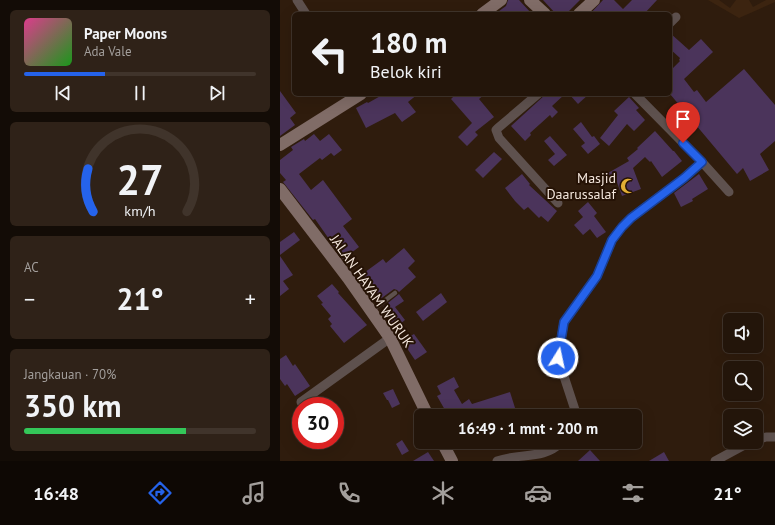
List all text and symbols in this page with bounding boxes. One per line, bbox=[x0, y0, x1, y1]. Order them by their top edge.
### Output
text: Paper Moons bbox=[84, 24, 167, 43]
text: 180 m bbox=[370, 24, 447, 61]
icon: left bbox=[304, 28, 356, 80]
text: Ada Vale bbox=[84, 43, 132, 60]
text: Belok kiri bbox=[370, 60, 442, 83]
icon: previous bbox=[52, 82, 74, 104]
icon: pause bbox=[129, 82, 151, 104]
icon: next bbox=[206, 82, 228, 104]
pin bbox=[666, 102, 700, 143]
icon: arrive bbox=[672, 108, 694, 130]
text: 27 bbox=[116, 153, 164, 206]
place label: Masjid Daarussalaf bbox=[546, 169, 617, 203]
mosque icon: Masjid Daarussalaf bbox=[619, 177, 637, 195]
text: km/h bbox=[124, 201, 156, 220]
street label: JALAN HAYAM WURUK bbox=[326, 230, 418, 351]
text: AC bbox=[24, 259, 39, 276]
text: 21° bbox=[116, 279, 164, 318]
text: − bbox=[24, 285, 35, 313]
text: + bbox=[245, 285, 256, 313]
map controls bbox=[723, 313, 763, 449]
button: sound bbox=[723, 313, 763, 353]
position arrow bbox=[537, 337, 579, 379]
button: search bbox=[723, 361, 763, 401]
text: Jangkauan · 70% bbox=[24, 366, 116, 383]
text: 350 km bbox=[24, 386, 122, 425]
speed limit sign: 30 bbox=[292, 397, 344, 449]
button: layers bbox=[723, 409, 763, 449]
text: 16:49 · 1 mnt · 200 m bbox=[458, 419, 598, 438]
icon: directions bbox=[146, 479, 174, 507]
icon: music bbox=[240, 479, 268, 507]
icon: phone bbox=[335, 479, 363, 507]
icon: climate bbox=[429, 479, 457, 507]
icon: car bbox=[524, 479, 552, 507]
icon: filters bbox=[619, 479, 647, 507]
text: 16:48 bbox=[33, 482, 79, 505]
text: 21° bbox=[713, 482, 742, 505]

